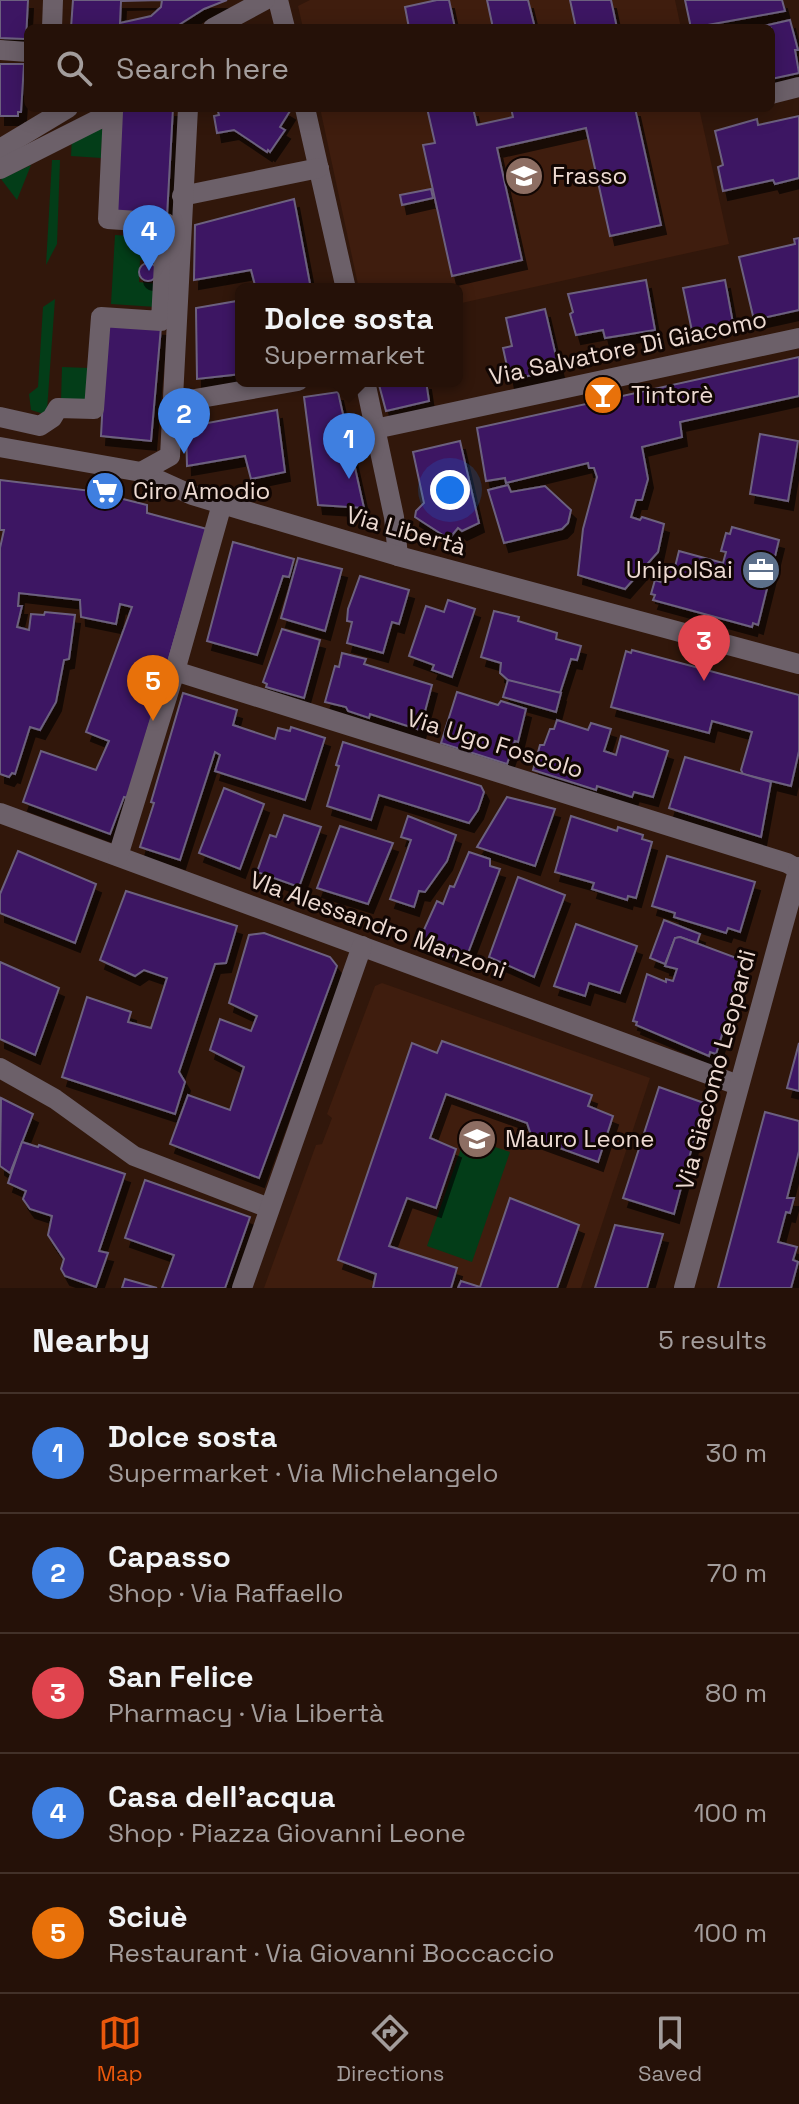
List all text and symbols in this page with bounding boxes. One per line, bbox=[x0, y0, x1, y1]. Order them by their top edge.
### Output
search box bbox=[24, 24, 775, 112]
icon: search bbox=[52, 46, 96, 90]
text: Search here bbox=[116, 49, 289, 88]
school or university icon: Frasso bbox=[503, 155, 545, 197]
place label: Frasso bbox=[552, 160, 627, 191]
pin: 4 bbox=[123, 205, 175, 271]
popup bbox=[235, 283, 463, 387]
text: Dolce sosta bbox=[264, 299, 434, 338]
street label: Via Salvatore Di Giacomo bbox=[486, 303, 769, 392]
text: Supermarket bbox=[264, 338, 425, 372]
bar icon: Tintorè bbox=[582, 374, 624, 416]
place label: Tintorè bbox=[631, 379, 713, 410]
pin: 2 bbox=[158, 388, 210, 454]
pin: 1 bbox=[323, 413, 375, 479]
supermarket icon: Ciro Amodio bbox=[84, 470, 126, 512]
your location bbox=[430, 470, 470, 510]
place label: Ciro Amodio bbox=[133, 475, 270, 506]
street label: Via Libertà bbox=[343, 499, 470, 562]
office icon: UnipolSai bbox=[740, 549, 782, 591]
place label: UnipolSai bbox=[626, 554, 733, 585]
pin: 3 bbox=[678, 615, 730, 681]
pin: 5 bbox=[127, 655, 179, 721]
street label: Via Ugo Foscolo bbox=[403, 702, 587, 785]
street label: VIa Alessandro Manzoni bbox=[245, 864, 511, 985]
street label: Via Giacomo Leopardi bbox=[668, 946, 763, 1194]
school or university icon: Mauro Leone bbox=[456, 1118, 498, 1160]
place label: Mauro Leone bbox=[505, 1123, 655, 1154]
text: Nearby bbox=[32, 1319, 150, 1362]
text: 5 results bbox=[658, 1323, 767, 1357]
text: Dolce sosta bbox=[108, 1417, 277, 1456]
text: 1 bbox=[52, 1436, 64, 1470]
text: 30 m bbox=[706, 1436, 767, 1470]
text: Supermarket · Via Michelangelo bbox=[108, 1456, 499, 1490]
text: Capasso bbox=[108, 1537, 231, 1576]
text: 2 bbox=[50, 1556, 66, 1590]
text: 70 m bbox=[707, 1556, 767, 1590]
text: Shop · Via Raffaello bbox=[108, 1576, 344, 1610]
text: San Felice bbox=[108, 1657, 254, 1696]
text: 3 bbox=[50, 1676, 66, 1710]
text: 80 m bbox=[705, 1676, 767, 1710]
text: Pharmacy · Via Libertà bbox=[108, 1696, 384, 1730]
text: Casa dell'acqua bbox=[108, 1777, 335, 1816]
text: 4 bbox=[50, 1796, 66, 1830]
text: 100 m bbox=[694, 1796, 767, 1830]
text: Shop · Piazza Giovanni Leone bbox=[108, 1816, 466, 1850]
text: Sciuè bbox=[108, 1897, 188, 1936]
text: 5 bbox=[50, 1916, 66, 1950]
text: 100 m bbox=[694, 1916, 767, 1950]
text: Restaurant · Via Giovanni Boccaccio bbox=[108, 1936, 554, 1970]
tab: Map bbox=[97, 2011, 143, 2087]
tab: Directions bbox=[336, 2011, 444, 2087]
tab: Saved bbox=[638, 2011, 702, 2087]

